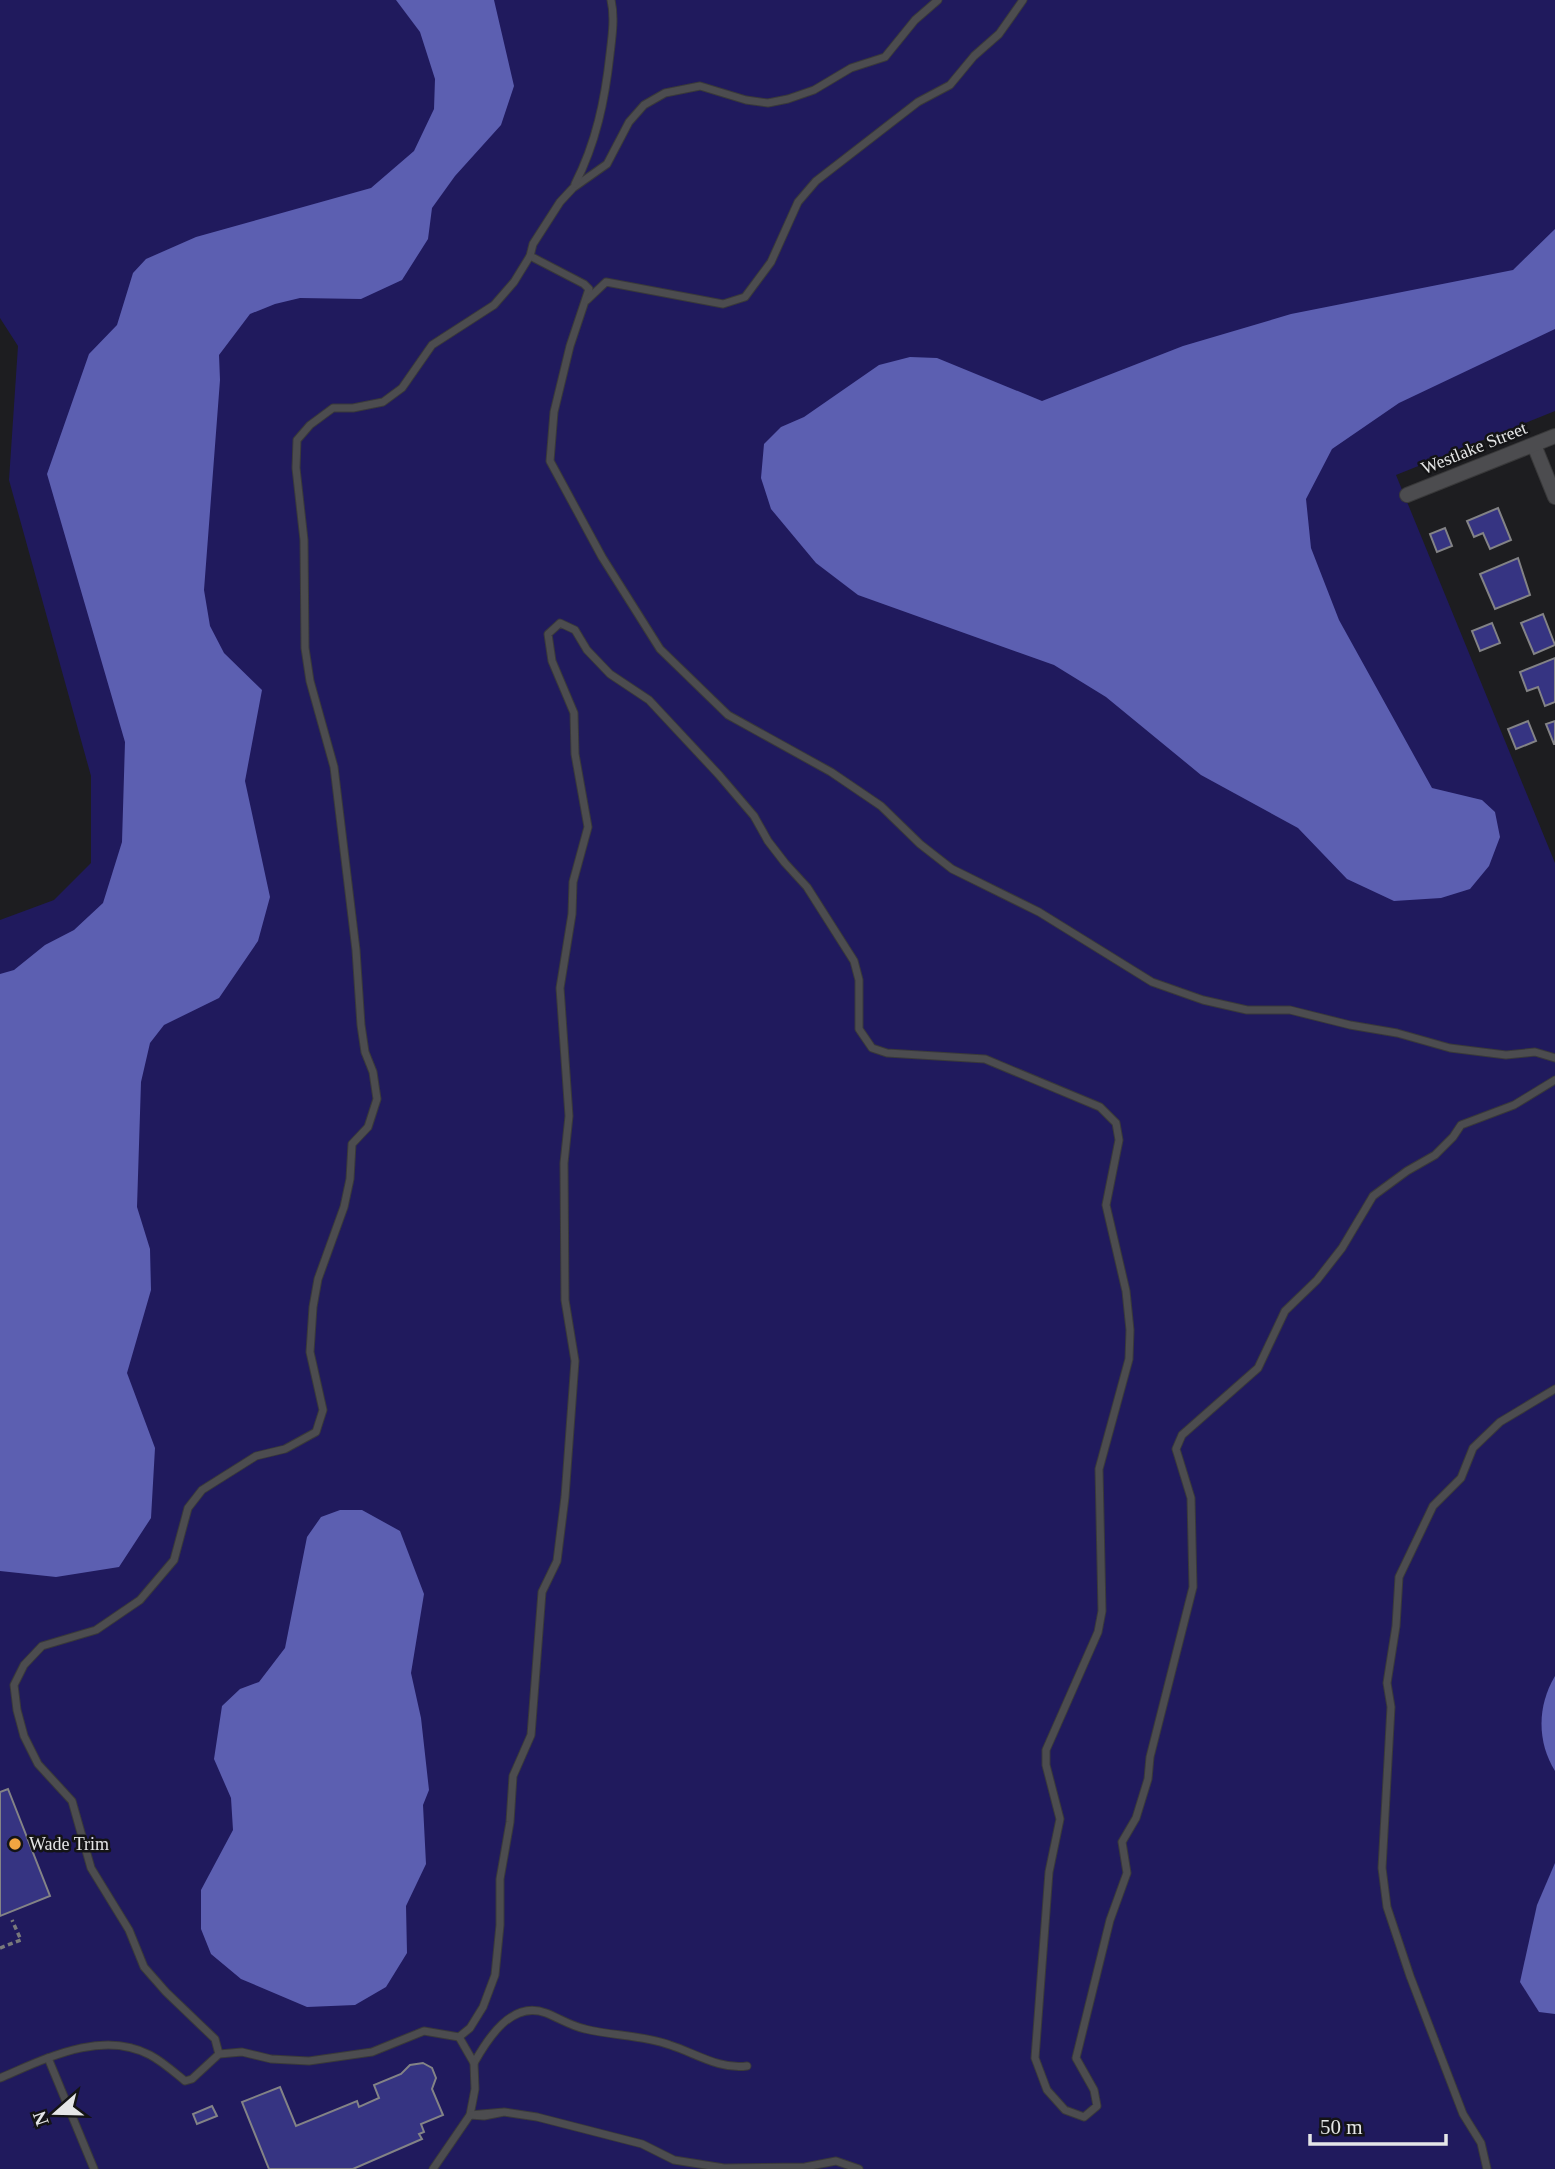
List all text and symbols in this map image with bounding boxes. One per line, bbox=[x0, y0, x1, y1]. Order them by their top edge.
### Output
street label: Westlake Street bbox=[1418, 418, 1530, 478]
place label: Wade Trim bbox=[29, 1834, 109, 1854]
marker: Wade Trim bbox=[7, 1836, 23, 1852]
north arrow bbox=[21, 2078, 91, 2148]
scale bar bbox=[1310, 2102, 1446, 2146]
text: N bbox=[28, 2108, 53, 2129]
text: 50 m bbox=[1320, 2115, 1363, 2139]

